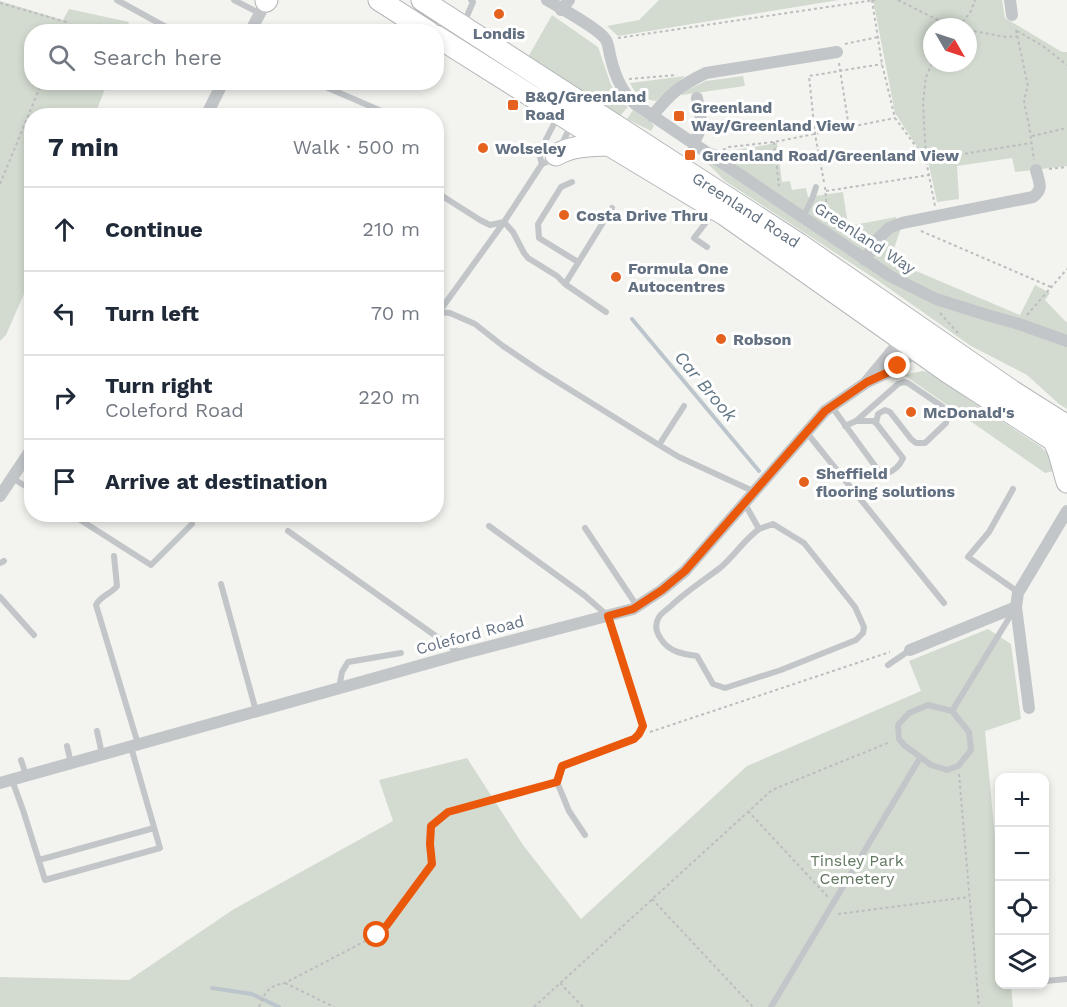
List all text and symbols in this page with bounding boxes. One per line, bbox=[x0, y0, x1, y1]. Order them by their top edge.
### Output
marker: Londis bbox=[492, 7, 506, 21]
north arrow bbox=[923, 18, 977, 72]
search box bbox=[24, 24, 444, 90]
place label: Londis bbox=[473, 24, 526, 43]
icon: search bbox=[45, 41, 78, 74]
text: Search here bbox=[93, 45, 222, 70]
place label: B&Q/Greenland Road bbox=[525, 87, 646, 124]
marker: B&Q/Greenland Road bbox=[506, 98, 520, 112]
place label: Greenland Way/Greenland View bbox=[691, 98, 856, 135]
marker: Greenland Way/Greenland View bbox=[672, 109, 686, 123]
text: 7 min bbox=[48, 132, 119, 162]
text: Walk · 500 m bbox=[293, 135, 420, 159]
place label: Wolseley bbox=[495, 139, 567, 158]
marker: Wolseley bbox=[476, 141, 490, 155]
place label: Greenland Road/Greenland View bbox=[702, 146, 960, 165]
marker: Greenland Road/Greenland View bbox=[683, 148, 697, 162]
street label: Greenland Road bbox=[689, 168, 803, 252]
street label: Greenland Way bbox=[811, 198, 920, 278]
place label: Costa Drive Thru bbox=[576, 206, 708, 225]
marker: Costa Drive Thru bbox=[557, 208, 571, 222]
icon: ahead bbox=[48, 213, 81, 246]
text: Continue bbox=[105, 217, 203, 242]
text: 210 m bbox=[362, 217, 420, 241]
place label: Formula One Autocentres bbox=[628, 259, 728, 296]
marker: Formula One Autocentres bbox=[609, 270, 623, 284]
icon: left bbox=[48, 297, 81, 330]
text: Turn left bbox=[105, 301, 199, 326]
text: 70 m bbox=[371, 301, 420, 325]
place label: Robson bbox=[733, 330, 792, 349]
marker: Robson bbox=[714, 332, 728, 346]
water label: Car Brook bbox=[671, 347, 742, 426]
route end bbox=[884, 352, 910, 378]
text: Turn right bbox=[105, 373, 212, 398]
icon: right bbox=[48, 381, 81, 414]
text: 220 m bbox=[358, 385, 420, 409]
text: Coleford Road bbox=[105, 398, 244, 422]
place label: McDonald's bbox=[923, 403, 1015, 422]
marker: McDonald's bbox=[904, 405, 918, 419]
place label: Sheffield flooring solutions bbox=[816, 464, 955, 501]
icon: arrive bbox=[48, 465, 81, 498]
text: Arrive at destination bbox=[105, 469, 328, 494]
marker: Sheffield flooring solutions bbox=[797, 475, 811, 489]
street label: Coleford Road bbox=[414, 611, 526, 659]
map controls bbox=[995, 773, 1049, 989]
button: + bbox=[995, 773, 1049, 827]
button: − bbox=[995, 827, 1049, 881]
park label: Tinsley Park Cemetery bbox=[810, 851, 904, 888]
button: locate bbox=[995, 881, 1049, 935]
route start bbox=[363, 921, 389, 947]
button: layers bbox=[995, 935, 1049, 989]

